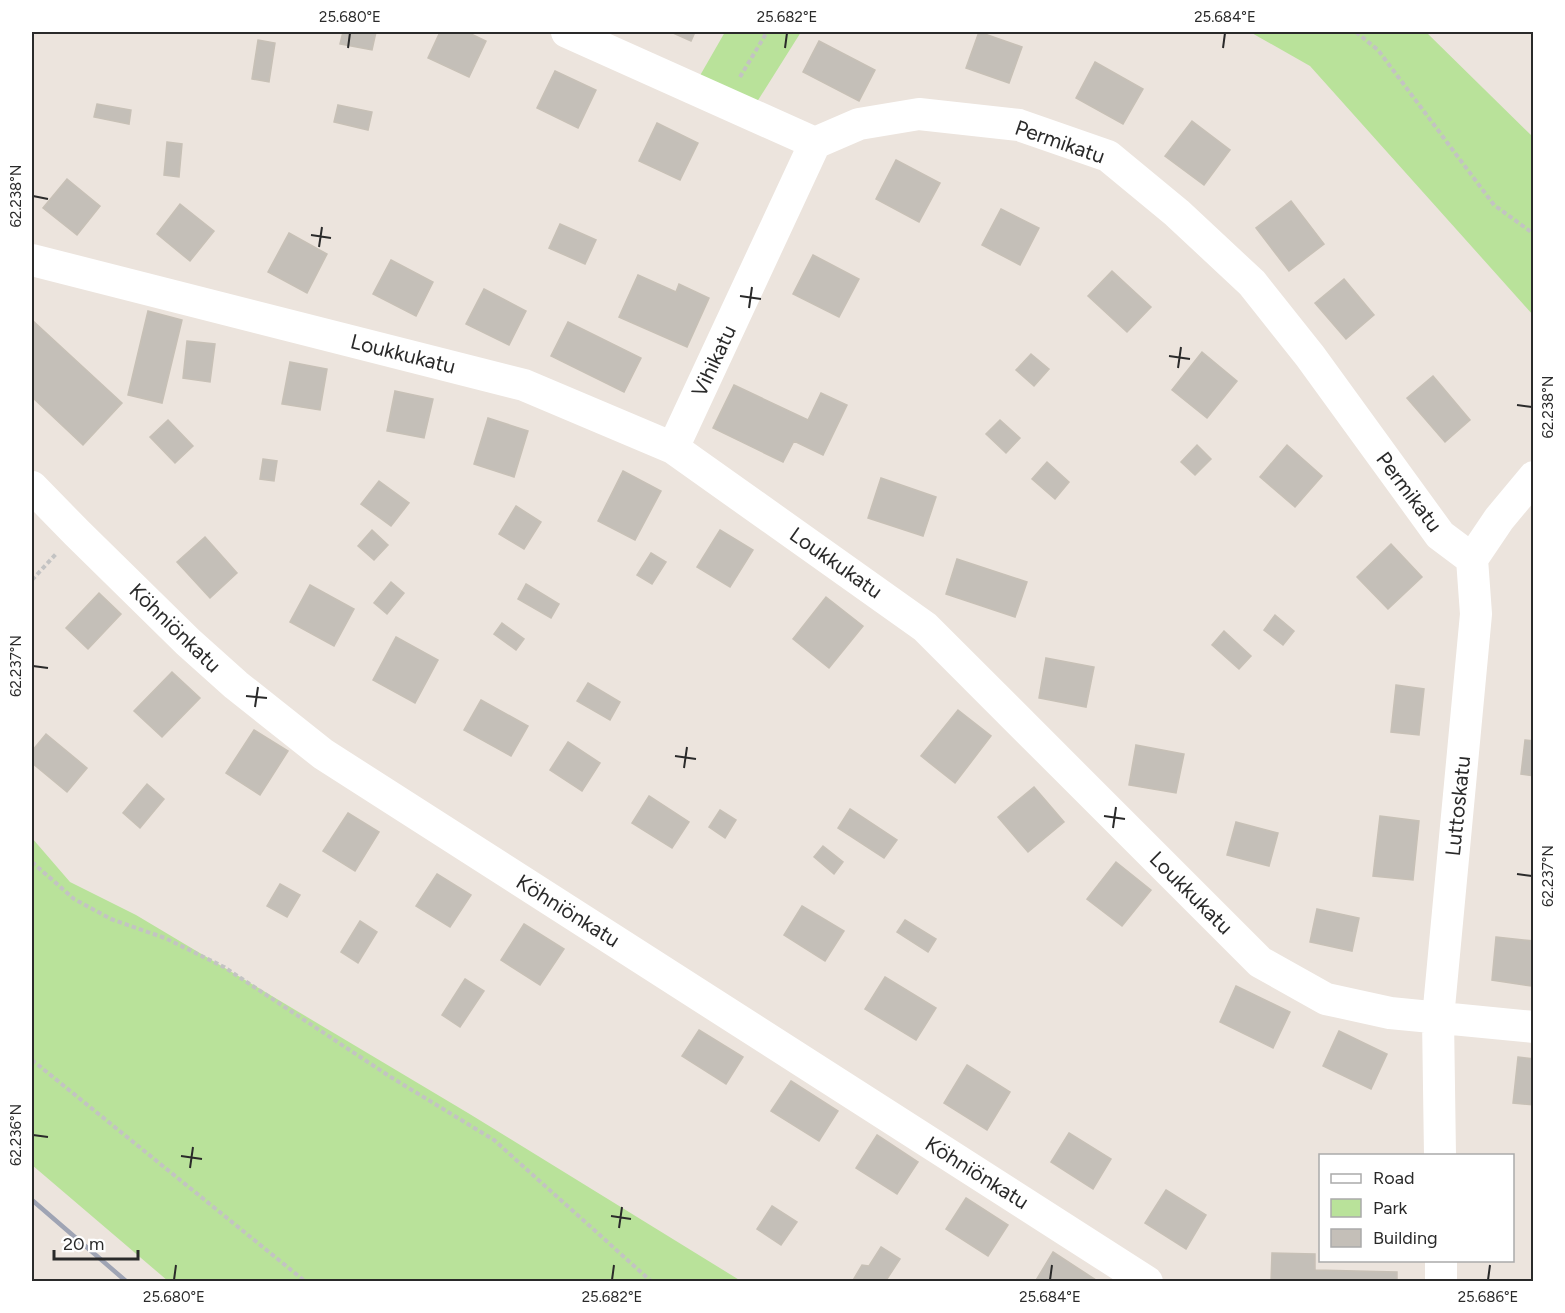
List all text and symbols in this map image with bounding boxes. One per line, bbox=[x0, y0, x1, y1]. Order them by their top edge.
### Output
text: 25.680°E bbox=[319, 8, 381, 26]
text: 25.682°E bbox=[757, 8, 817, 26]
text: 25.684°E bbox=[1194, 8, 1256, 26]
street label: Permikatu bbox=[1012, 114, 1108, 169]
text: 62.238°N bbox=[7, 165, 25, 227]
street label: Vihikatu bbox=[686, 321, 741, 401]
street label: Loukkukatu bbox=[348, 328, 458, 379]
text: 62.238°N bbox=[1539, 376, 1557, 438]
street label: Permikatu bbox=[1371, 447, 1448, 537]
street label: Loukkukatu bbox=[785, 522, 887, 604]
street label: Köhniönkatu bbox=[124, 578, 226, 677]
text: 62.237°N bbox=[7, 635, 25, 697]
street label: Luttoskatu bbox=[1440, 755, 1475, 857]
text: 62.237°N bbox=[1539, 845, 1557, 907]
street label: Loukkukatu bbox=[1145, 846, 1238, 939]
street label: Köhniönkatu bbox=[512, 869, 625, 952]
text: 62.236°N bbox=[7, 1104, 25, 1166]
street label: Köhniönkatu bbox=[921, 1131, 1034, 1214]
legend bbox=[1319, 1154, 1514, 1262]
text: Road bbox=[1373, 1167, 1414, 1189]
text: Park bbox=[1373, 1197, 1408, 1219]
scale bar bbox=[54, 1223, 138, 1261]
text: Building bbox=[1373, 1227, 1438, 1249]
text: 20 m bbox=[63, 1233, 104, 1255]
text: 25.680°E bbox=[143, 1288, 205, 1306]
text: 25.682°E bbox=[582, 1288, 642, 1306]
text: 25.684°E bbox=[1019, 1288, 1081, 1306]
text: 25.686°E bbox=[1458, 1288, 1518, 1306]

